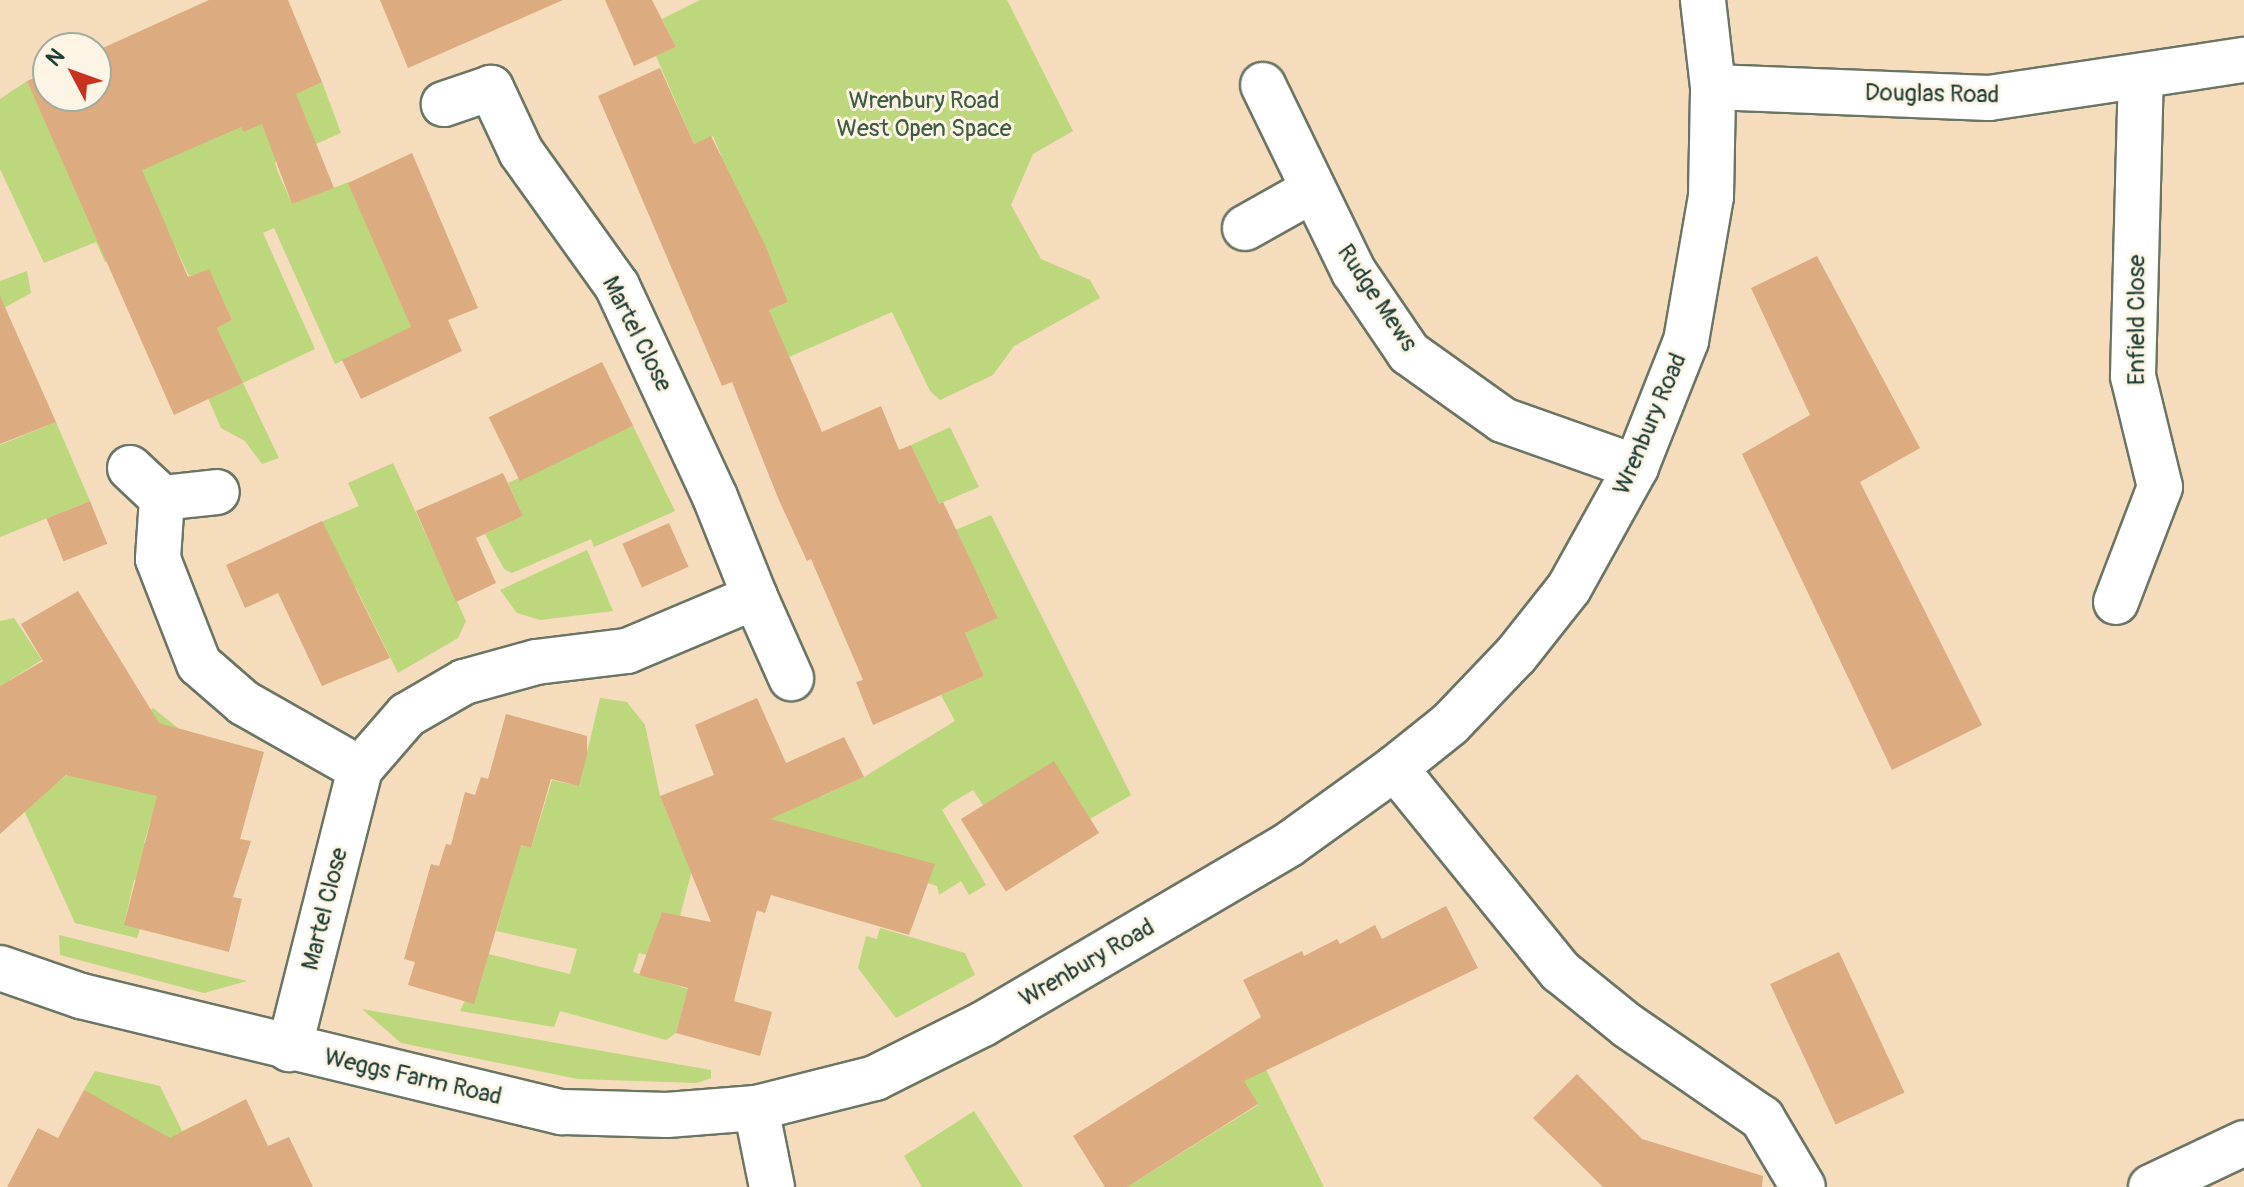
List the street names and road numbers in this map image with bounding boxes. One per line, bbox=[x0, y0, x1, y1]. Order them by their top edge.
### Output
street label: Douglas Road bbox=[1864, 78, 2000, 110]
street label: Rudge Mews bbox=[1331, 239, 1423, 357]
street label: Enfield Close bbox=[2123, 255, 2151, 385]
street label: Martel Close bbox=[596, 272, 678, 396]
street label: Wrenbury Road bbox=[1607, 349, 1693, 499]
street label: Martel Close bbox=[296, 845, 354, 973]
street label: Wrenbury Road bbox=[1014, 913, 1160, 1013]
street label: Weggs Farm Road bbox=[321, 1043, 505, 1111]

